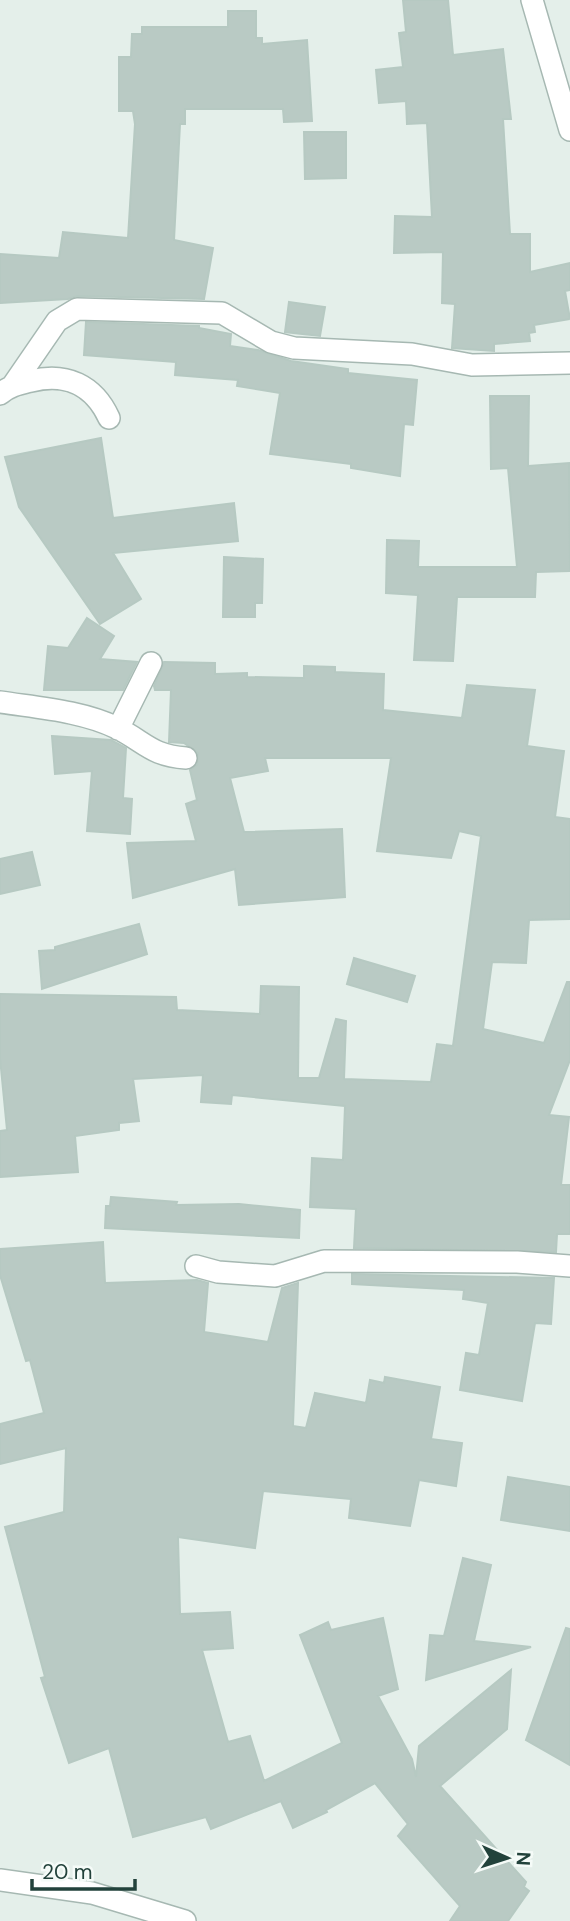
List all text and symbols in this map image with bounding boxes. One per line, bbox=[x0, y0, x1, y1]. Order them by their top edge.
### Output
north arrow bbox=[472, 1823, 542, 1893]
scale bar bbox=[32, 1848, 135, 1892]
text: N bbox=[511, 1851, 536, 1866]
text: 20 m bbox=[42, 1858, 93, 1886]

